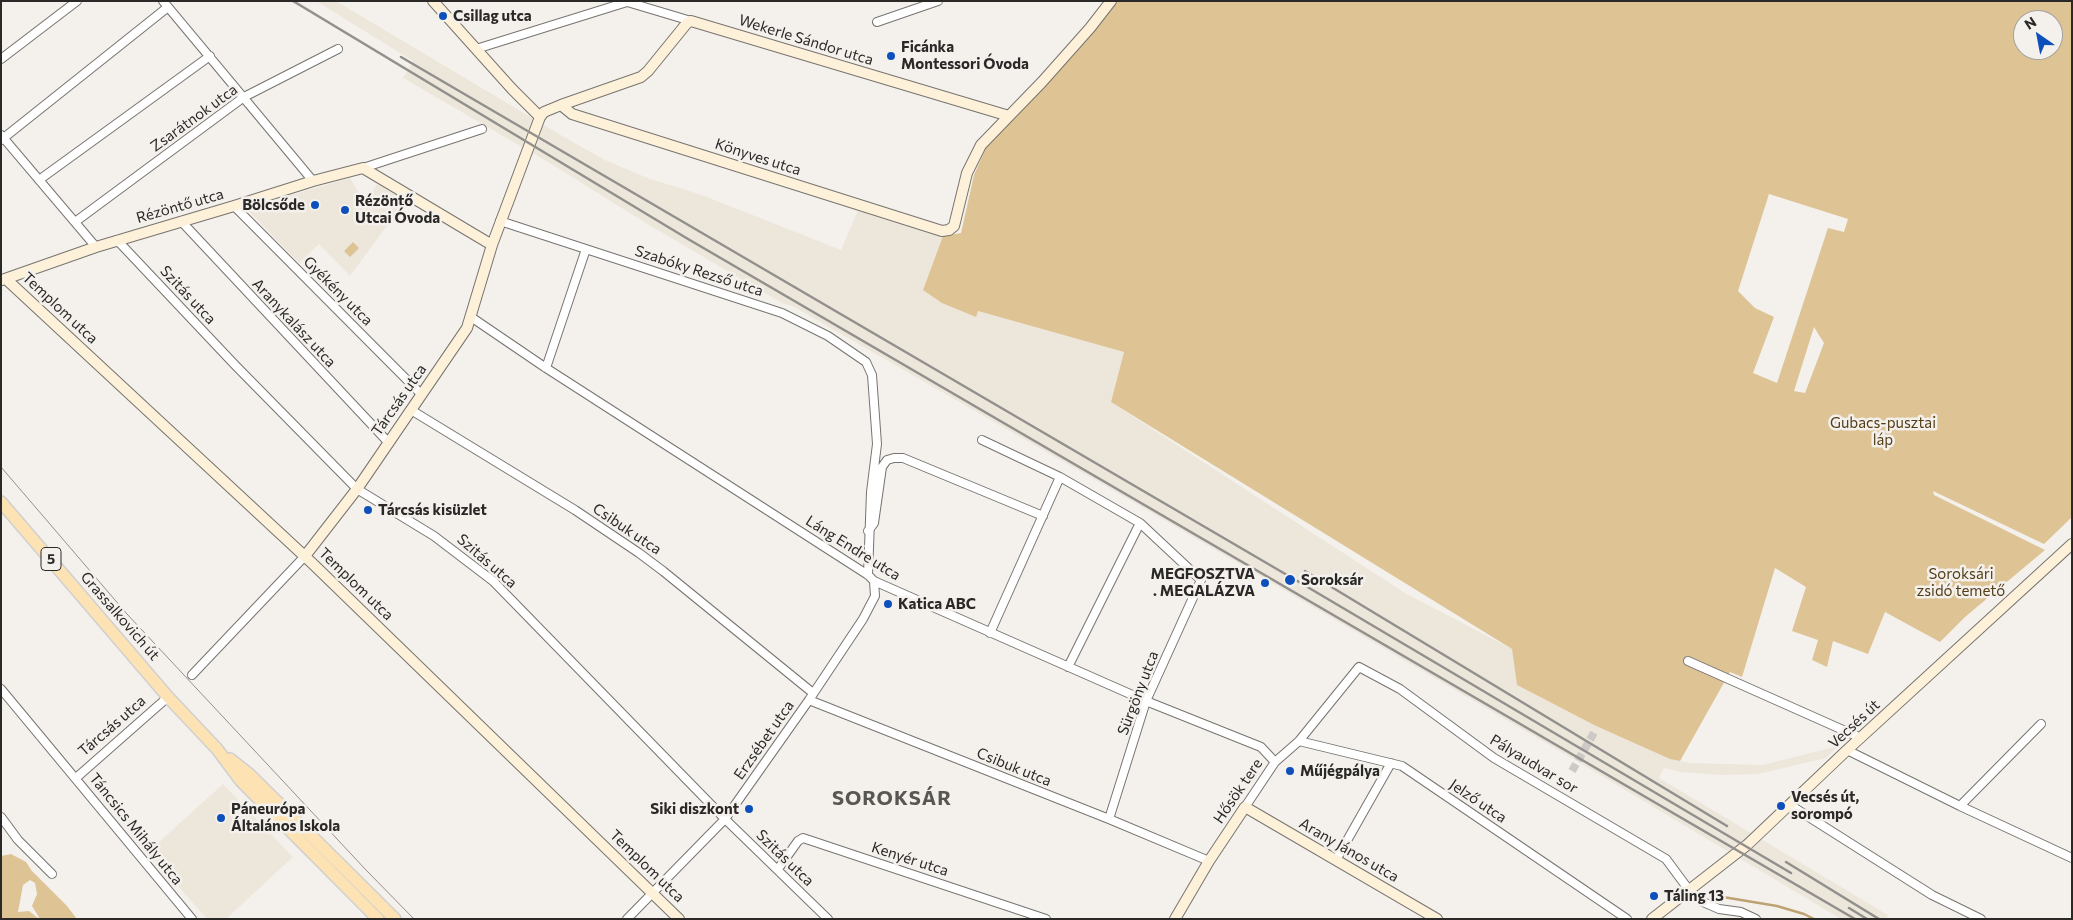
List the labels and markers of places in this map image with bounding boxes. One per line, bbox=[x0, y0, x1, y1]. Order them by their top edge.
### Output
place label: Csillag utca bbox=[453, 7, 532, 25]
marker: Csillag utca bbox=[437, 10, 449, 22]
place label: Ficánka Montessori Óvoda bbox=[901, 38, 1029, 73]
marker: Ficánka Montessori Óvoda bbox=[885, 50, 897, 62]
place label: Rézöntő Utcai Óvoda bbox=[355, 192, 440, 227]
place label: Bölcsőde bbox=[242, 196, 305, 214]
marker: Bölcsőde bbox=[309, 199, 321, 211]
marker: Rézöntő Utcai Óvoda bbox=[339, 204, 351, 216]
place label: Tárcsás kisüzlet bbox=[378, 501, 487, 519]
marker: Tárcsás kisüzlet bbox=[362, 504, 374, 516]
place label: MEGFOSZTVA . MEGALÁZVA bbox=[1151, 565, 1255, 600]
place label: Soroksár bbox=[1301, 571, 1364, 589]
marker: Soroksár bbox=[1283, 573, 1297, 587]
marker: MEGFOSZTVA . MEGALÁZVA bbox=[1259, 577, 1271, 589]
place label: Katica ABC bbox=[898, 595, 976, 613]
marker: Katica ABC bbox=[882, 598, 894, 610]
place label: Műjégpálya bbox=[1300, 762, 1380, 780]
marker: Műjégpálya bbox=[1284, 765, 1296, 777]
place label: Vecsés út, sorompó bbox=[1791, 788, 1859, 823]
place label: Páneurópa Általános Iskola bbox=[231, 800, 340, 835]
place label: Siki diszkont bbox=[650, 800, 739, 818]
marker: Vecsés út, sorompó bbox=[1775, 800, 1787, 812]
marker: Siki diszkont bbox=[743, 803, 755, 815]
marker: Páneurópa Általános Iskola bbox=[215, 812, 227, 824]
place label: Táling 13 bbox=[1664, 887, 1724, 905]
marker: Táling 13 bbox=[1648, 890, 1660, 902]

